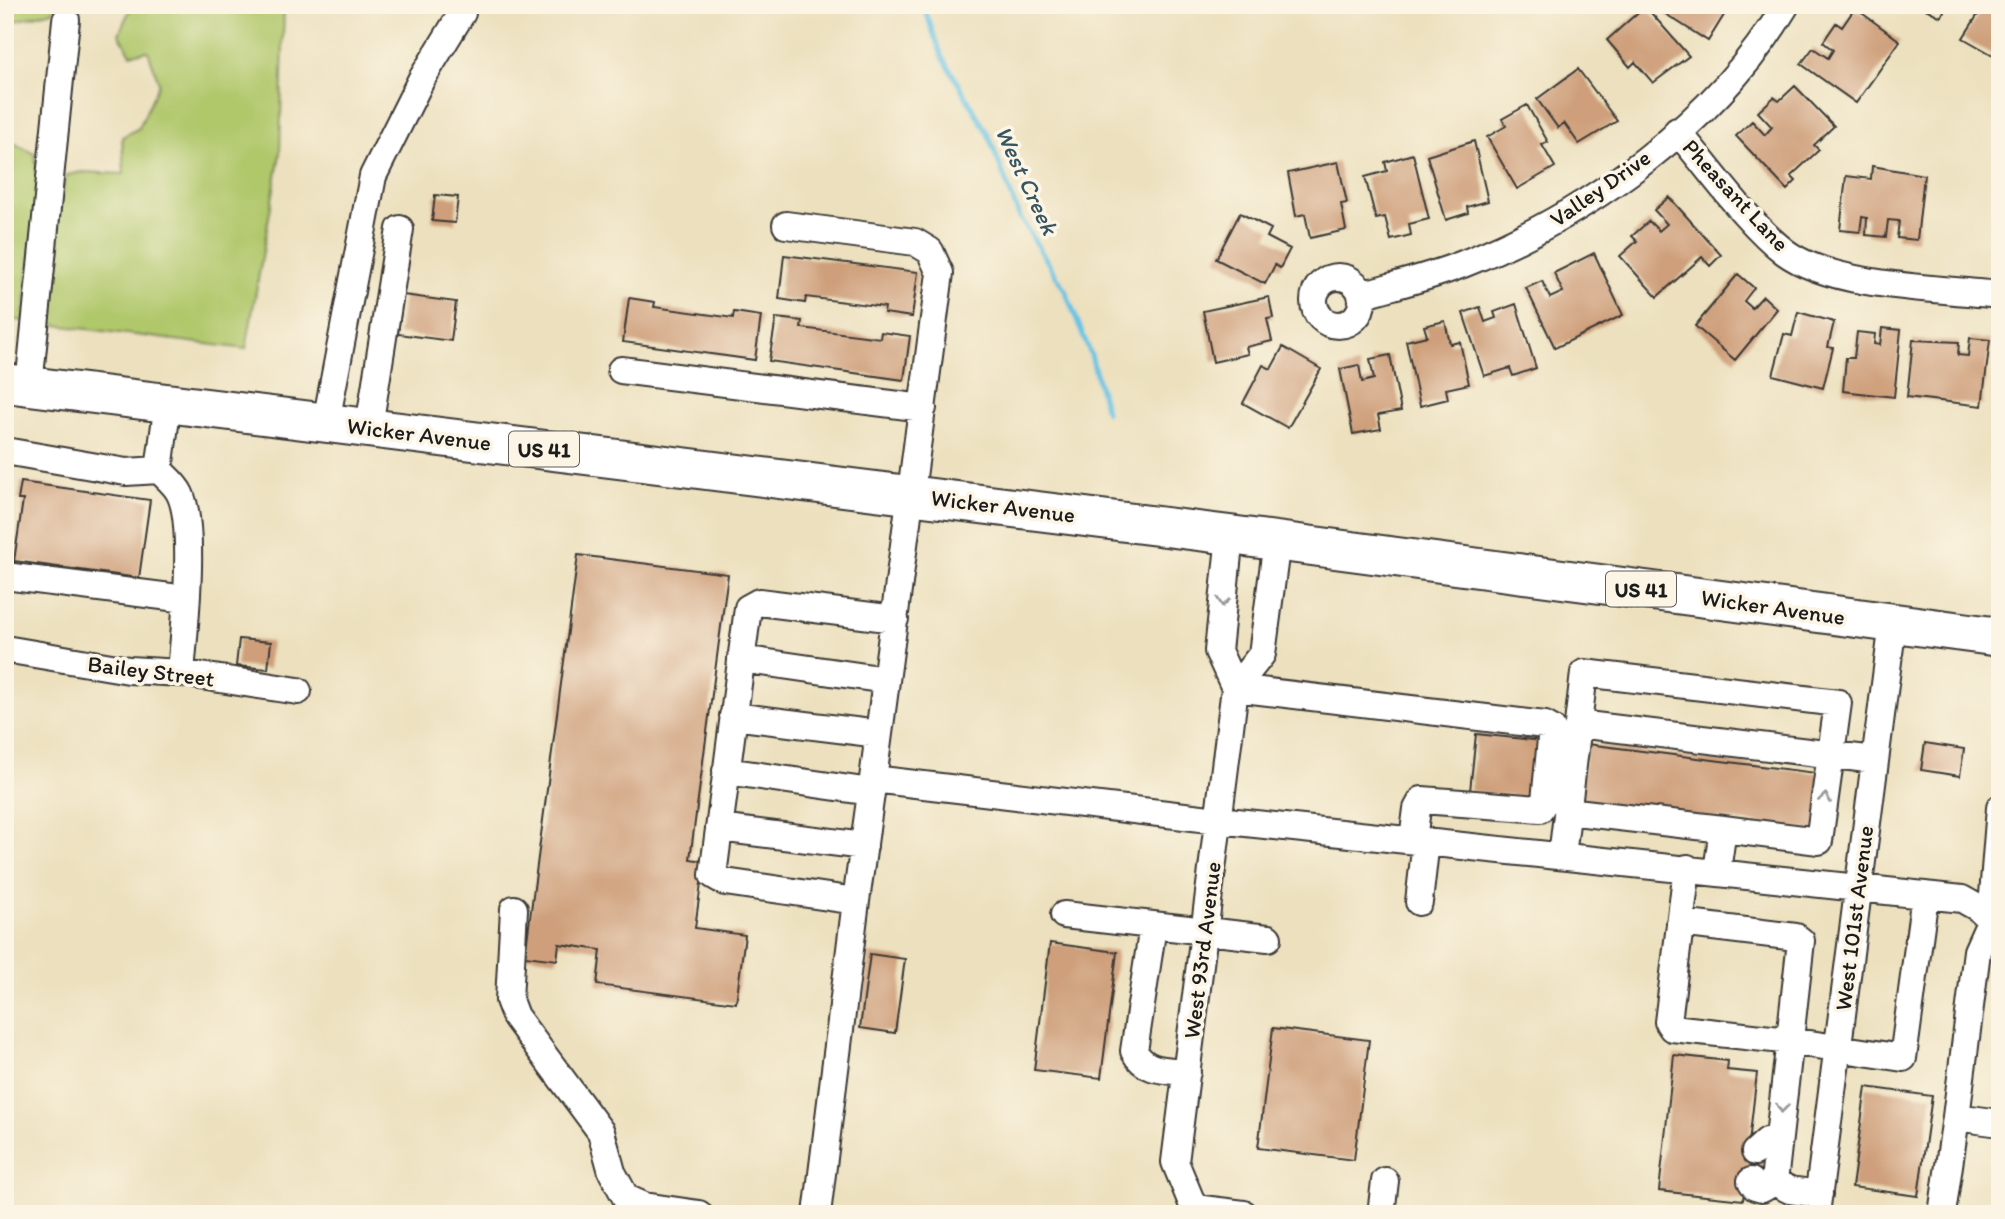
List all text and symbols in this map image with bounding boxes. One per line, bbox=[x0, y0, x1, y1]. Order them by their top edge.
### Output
water label: West Creek bbox=[989, 121, 1065, 240]
street label: Pheasant Lane bbox=[1677, 133, 1795, 257]
street label: Valley Drive bbox=[1544, 143, 1656, 233]
street label: Wicker Avenue bbox=[345, 411, 493, 457]
road number: US 41 bbox=[509, 432, 579, 466]
street label: Wicker Avenue bbox=[929, 483, 1077, 529]
road number: US 41 bbox=[1606, 572, 1676, 606]
street label: Wicker Avenue bbox=[1699, 583, 1847, 631]
one-way arrow bbox=[1215, 597, 1230, 608]
street label: Bailey Street bbox=[86, 649, 216, 693]
one-way arrow bbox=[1817, 792, 1832, 803]
street label: West 101st Avenue bbox=[1829, 824, 1879, 1012]
street label: West 93rd Avenue bbox=[1177, 860, 1227, 1040]
one-way arrow bbox=[1775, 1103, 1790, 1114]

